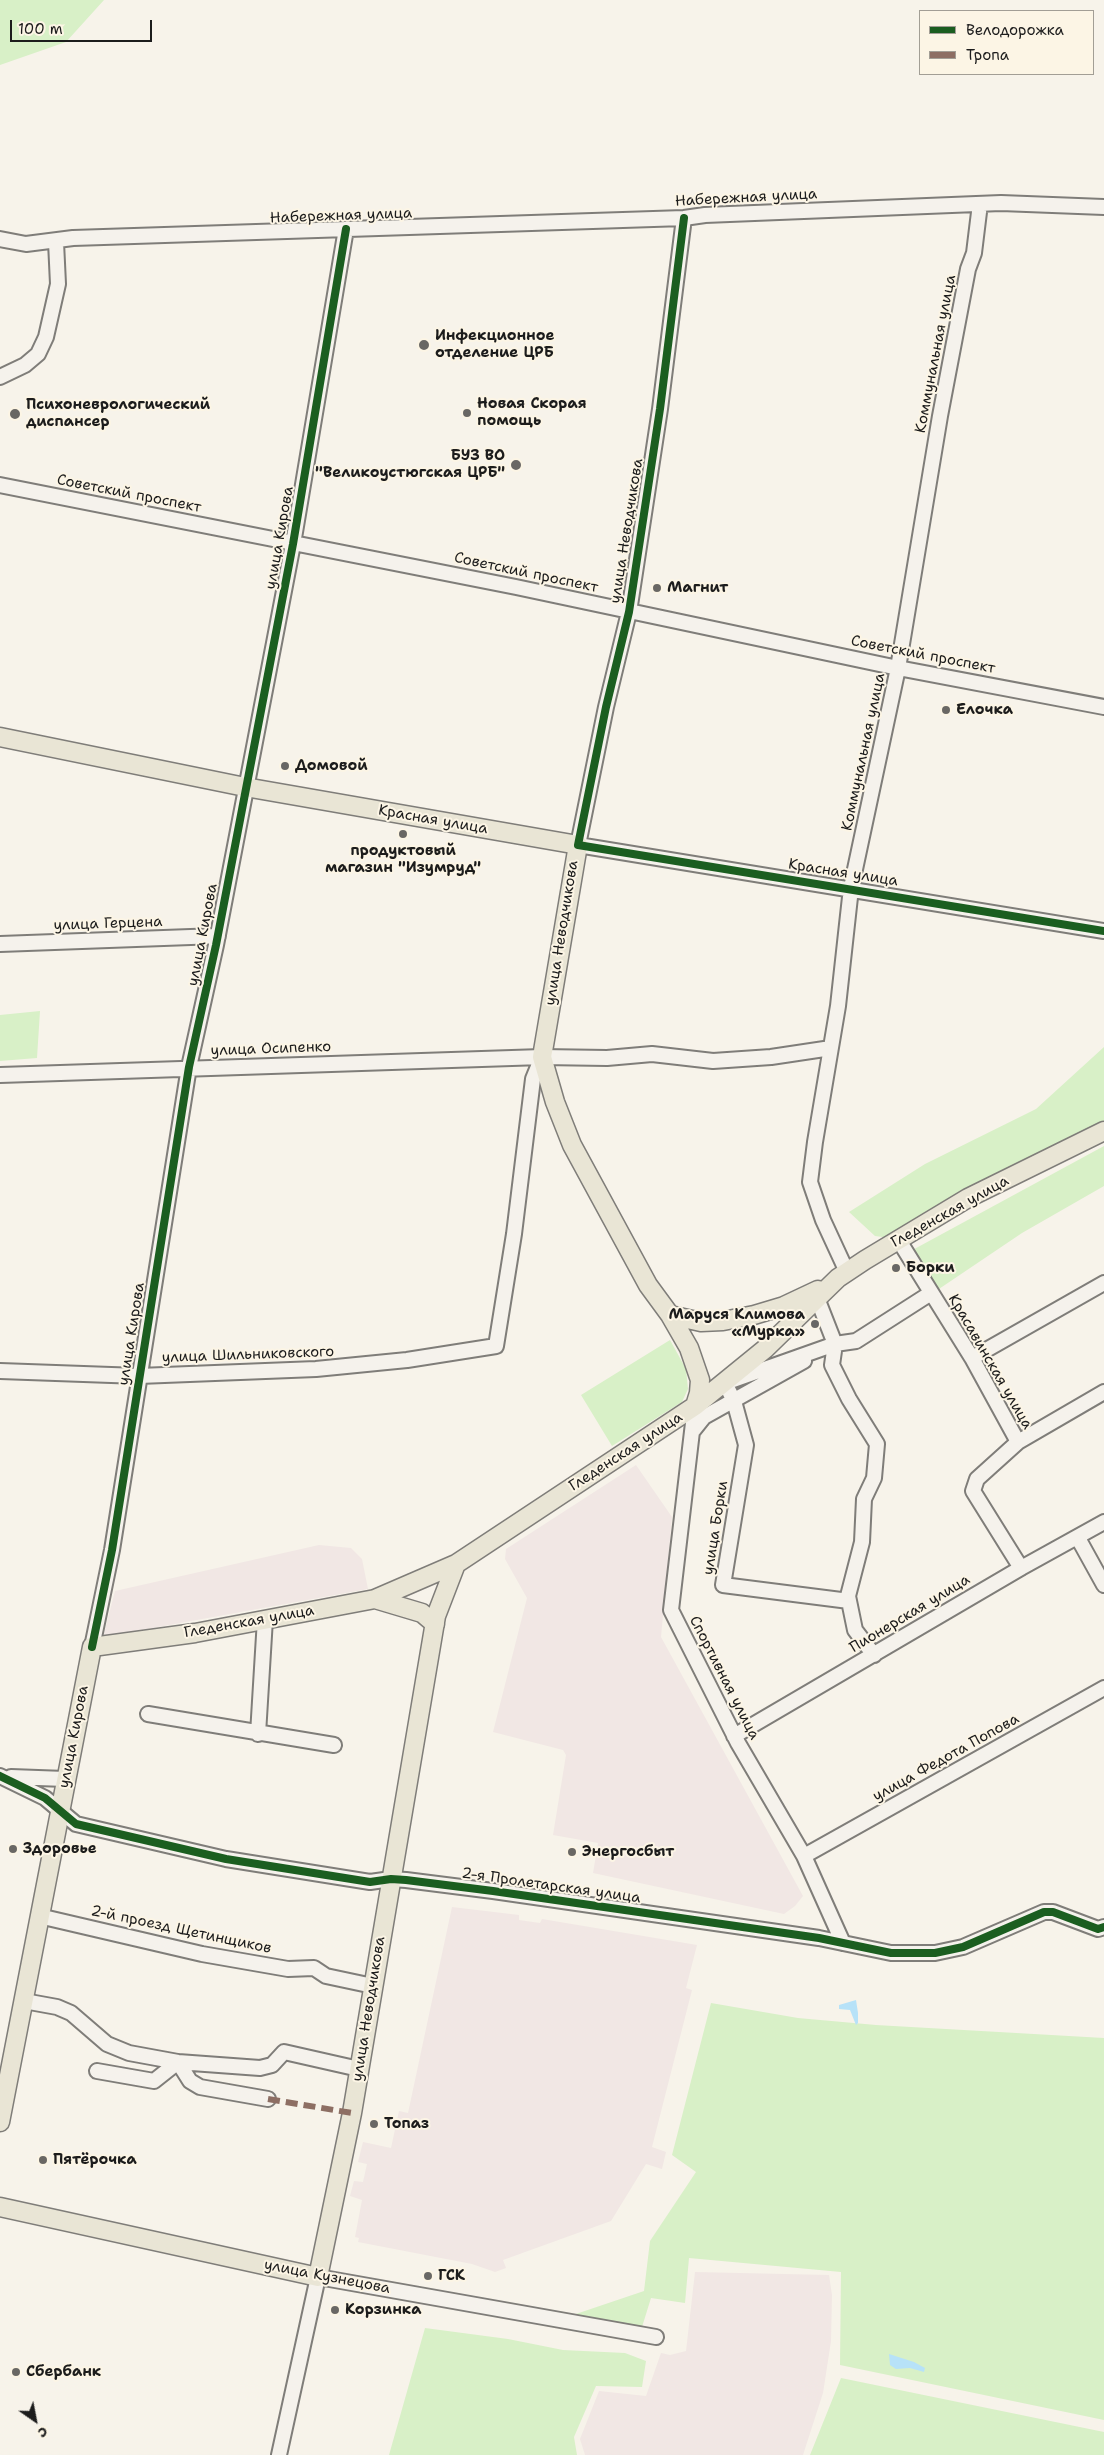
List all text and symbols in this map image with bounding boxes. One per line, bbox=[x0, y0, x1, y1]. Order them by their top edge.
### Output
scale bar bbox=[12, 10, 155, 42]
legend bbox=[919, 10, 1094, 75]
text: 100 m bbox=[18, 19, 63, 39]
text: Велодорожка bbox=[966, 20, 1064, 40]
text: Тропа bbox=[966, 45, 1009, 65]
street label: Набережная улица bbox=[674, 185, 818, 211]
street label: Набережная улица bbox=[270, 205, 412, 227]
street label: Коммунальная улица bbox=[912, 273, 960, 435]
place label: Инфекционное отделение ЦРБ bbox=[435, 327, 554, 362]
marker: Инфекционное отделение ЦРБ bbox=[417, 338, 431, 352]
place label: Новая Скорая помощь bbox=[477, 395, 587, 430]
place label: Психоневрологический диспансер bbox=[26, 396, 210, 431]
marker: Психоневрологический диспансер bbox=[8, 407, 22, 421]
marker: Новая Скорая помощь bbox=[461, 407, 473, 419]
place label: БУЗ ВО "Великоустюгская ЦРБ" bbox=[315, 447, 505, 482]
street label: улица Неводчикова bbox=[607, 457, 647, 605]
marker: БУЗ ВО "Великоустюгская ЦРБ" bbox=[509, 458, 523, 472]
street label: Советский проспект bbox=[55, 471, 203, 517]
street label: улица Кирова bbox=[262, 485, 298, 591]
street label: Советский проспект bbox=[452, 549, 600, 597]
place label: Магнит bbox=[667, 579, 728, 597]
marker: Магнит bbox=[651, 582, 663, 594]
street label: Советский проспект bbox=[849, 632, 997, 678]
street label: Коммунальная улица bbox=[838, 671, 890, 833]
place label: Елочка bbox=[956, 701, 1013, 719]
marker: Елочка bbox=[940, 704, 952, 716]
place label: Домовой bbox=[295, 757, 368, 775]
marker: Домовой bbox=[279, 760, 291, 772]
street label: Красная улица bbox=[377, 802, 489, 838]
marker: продуктовый магазин "Изумруд" bbox=[397, 828, 409, 840]
place label: продуктовый магазин "Изумруд" bbox=[325, 842, 481, 877]
street label: Красная улица bbox=[787, 855, 899, 891]
street label: улица Неводчикова bbox=[542, 859, 582, 1007]
street label: улица Кирова bbox=[184, 882, 222, 988]
street label: улица Герцена bbox=[53, 913, 163, 935]
street label: улица Осипенко bbox=[210, 1038, 332, 1060]
street label: Гледенская улица bbox=[888, 1172, 1012, 1252]
place label: Борки bbox=[906, 1259, 955, 1277]
marker: Борки bbox=[890, 1262, 902, 1274]
street label: улица Кирова bbox=[115, 1281, 149, 1387]
street label: Красавинская улица bbox=[944, 1291, 1036, 1433]
place label: Маруся Климова «Мурка» bbox=[669, 1306, 805, 1341]
marker: Маруся Климова «Мурка» bbox=[809, 1318, 821, 1330]
street label: улица Шильниковского bbox=[161, 1343, 335, 1367]
street label: Гледенская улица bbox=[566, 1409, 686, 1495]
street label: улица Борки bbox=[700, 1480, 732, 1576]
street label: Пионерская улица bbox=[847, 1571, 973, 1657]
street label: Гледенская улица bbox=[183, 1602, 315, 1642]
street label: Спортивная улица bbox=[685, 1613, 763, 1743]
street label: улица Кирова bbox=[55, 1684, 93, 1790]
street label: улица Федота Попова bbox=[870, 1710, 1022, 1806]
place label: Здоровье bbox=[23, 1840, 97, 1858]
marker: Здоровье bbox=[7, 1843, 19, 1855]
place label: Энергосбыт bbox=[582, 1843, 674, 1861]
marker: Энергосбыт bbox=[566, 1846, 578, 1858]
street label: 2-я Пролетарская улица bbox=[460, 1865, 642, 1907]
street label: 2-й проезд Щетинщиков bbox=[89, 1902, 273, 1958]
street label: улица Неводчикова bbox=[349, 1935, 389, 2083]
place label: Топаз bbox=[384, 2115, 429, 2133]
marker: Топаз bbox=[368, 2118, 380, 2130]
place label: Пятёрочка bbox=[53, 2151, 137, 2169]
marker: Пятёрочка bbox=[37, 2154, 49, 2166]
street label: улица Кузнецова bbox=[262, 2256, 392, 2298]
place label: ГСК bbox=[438, 2267, 465, 2285]
marker: ГСК bbox=[422, 2270, 434, 2282]
place label: Корзинка bbox=[345, 2301, 421, 2319]
marker: Корзинка bbox=[329, 2304, 341, 2316]
place label: Сбербанк bbox=[26, 2363, 101, 2381]
marker: Сбербанк bbox=[10, 2366, 22, 2378]
north arrow bbox=[10, 2395, 60, 2445]
text: С bbox=[35, 2423, 52, 2442]

